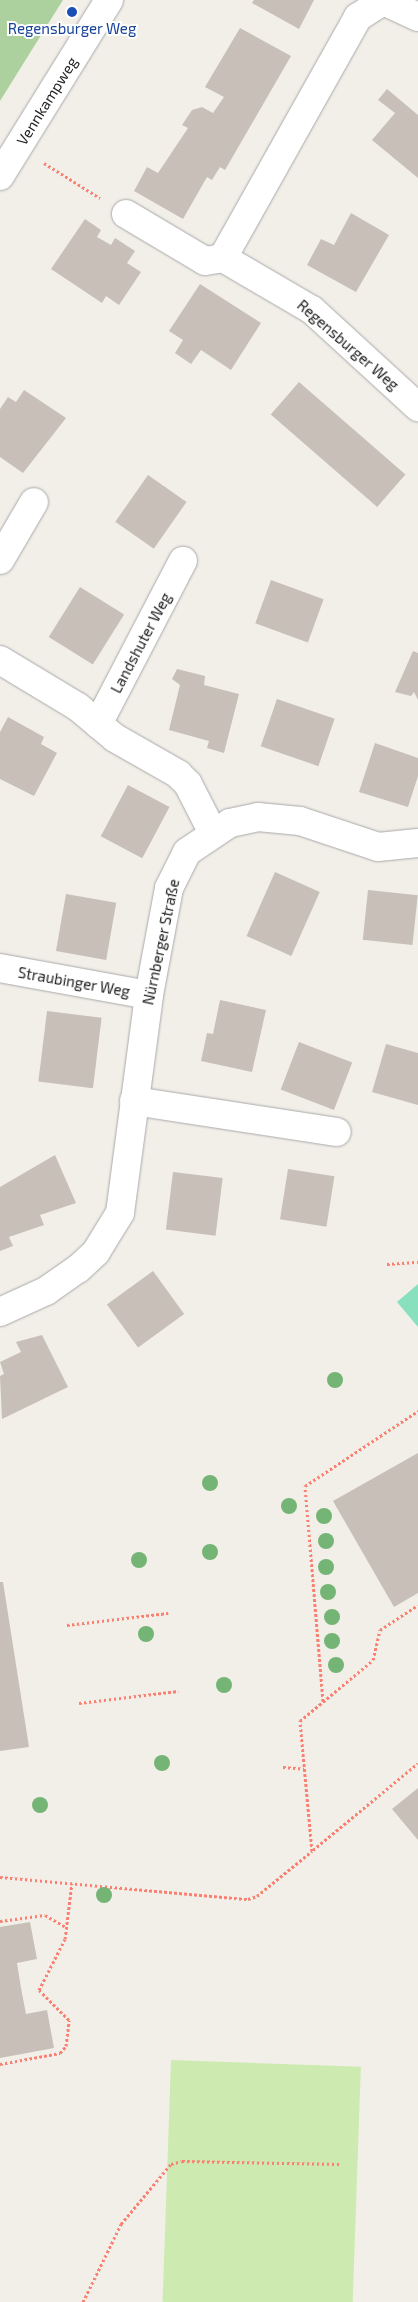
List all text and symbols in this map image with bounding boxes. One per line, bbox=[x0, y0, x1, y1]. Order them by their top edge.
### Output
marker: Regensburger Weg bbox=[66, 6, 78, 18]
place label: Regensburger Weg bbox=[7, 20, 137, 38]
street label: Vennkampweg bbox=[13, 54, 81, 148]
street label: Regensburger Weg bbox=[293, 296, 403, 394]
street label: Landshuter Weg bbox=[107, 589, 175, 697]
street label: Nürnberger Straße bbox=[139, 877, 183, 1007]
street label: Straubinger Weg bbox=[16, 963, 132, 1001]

